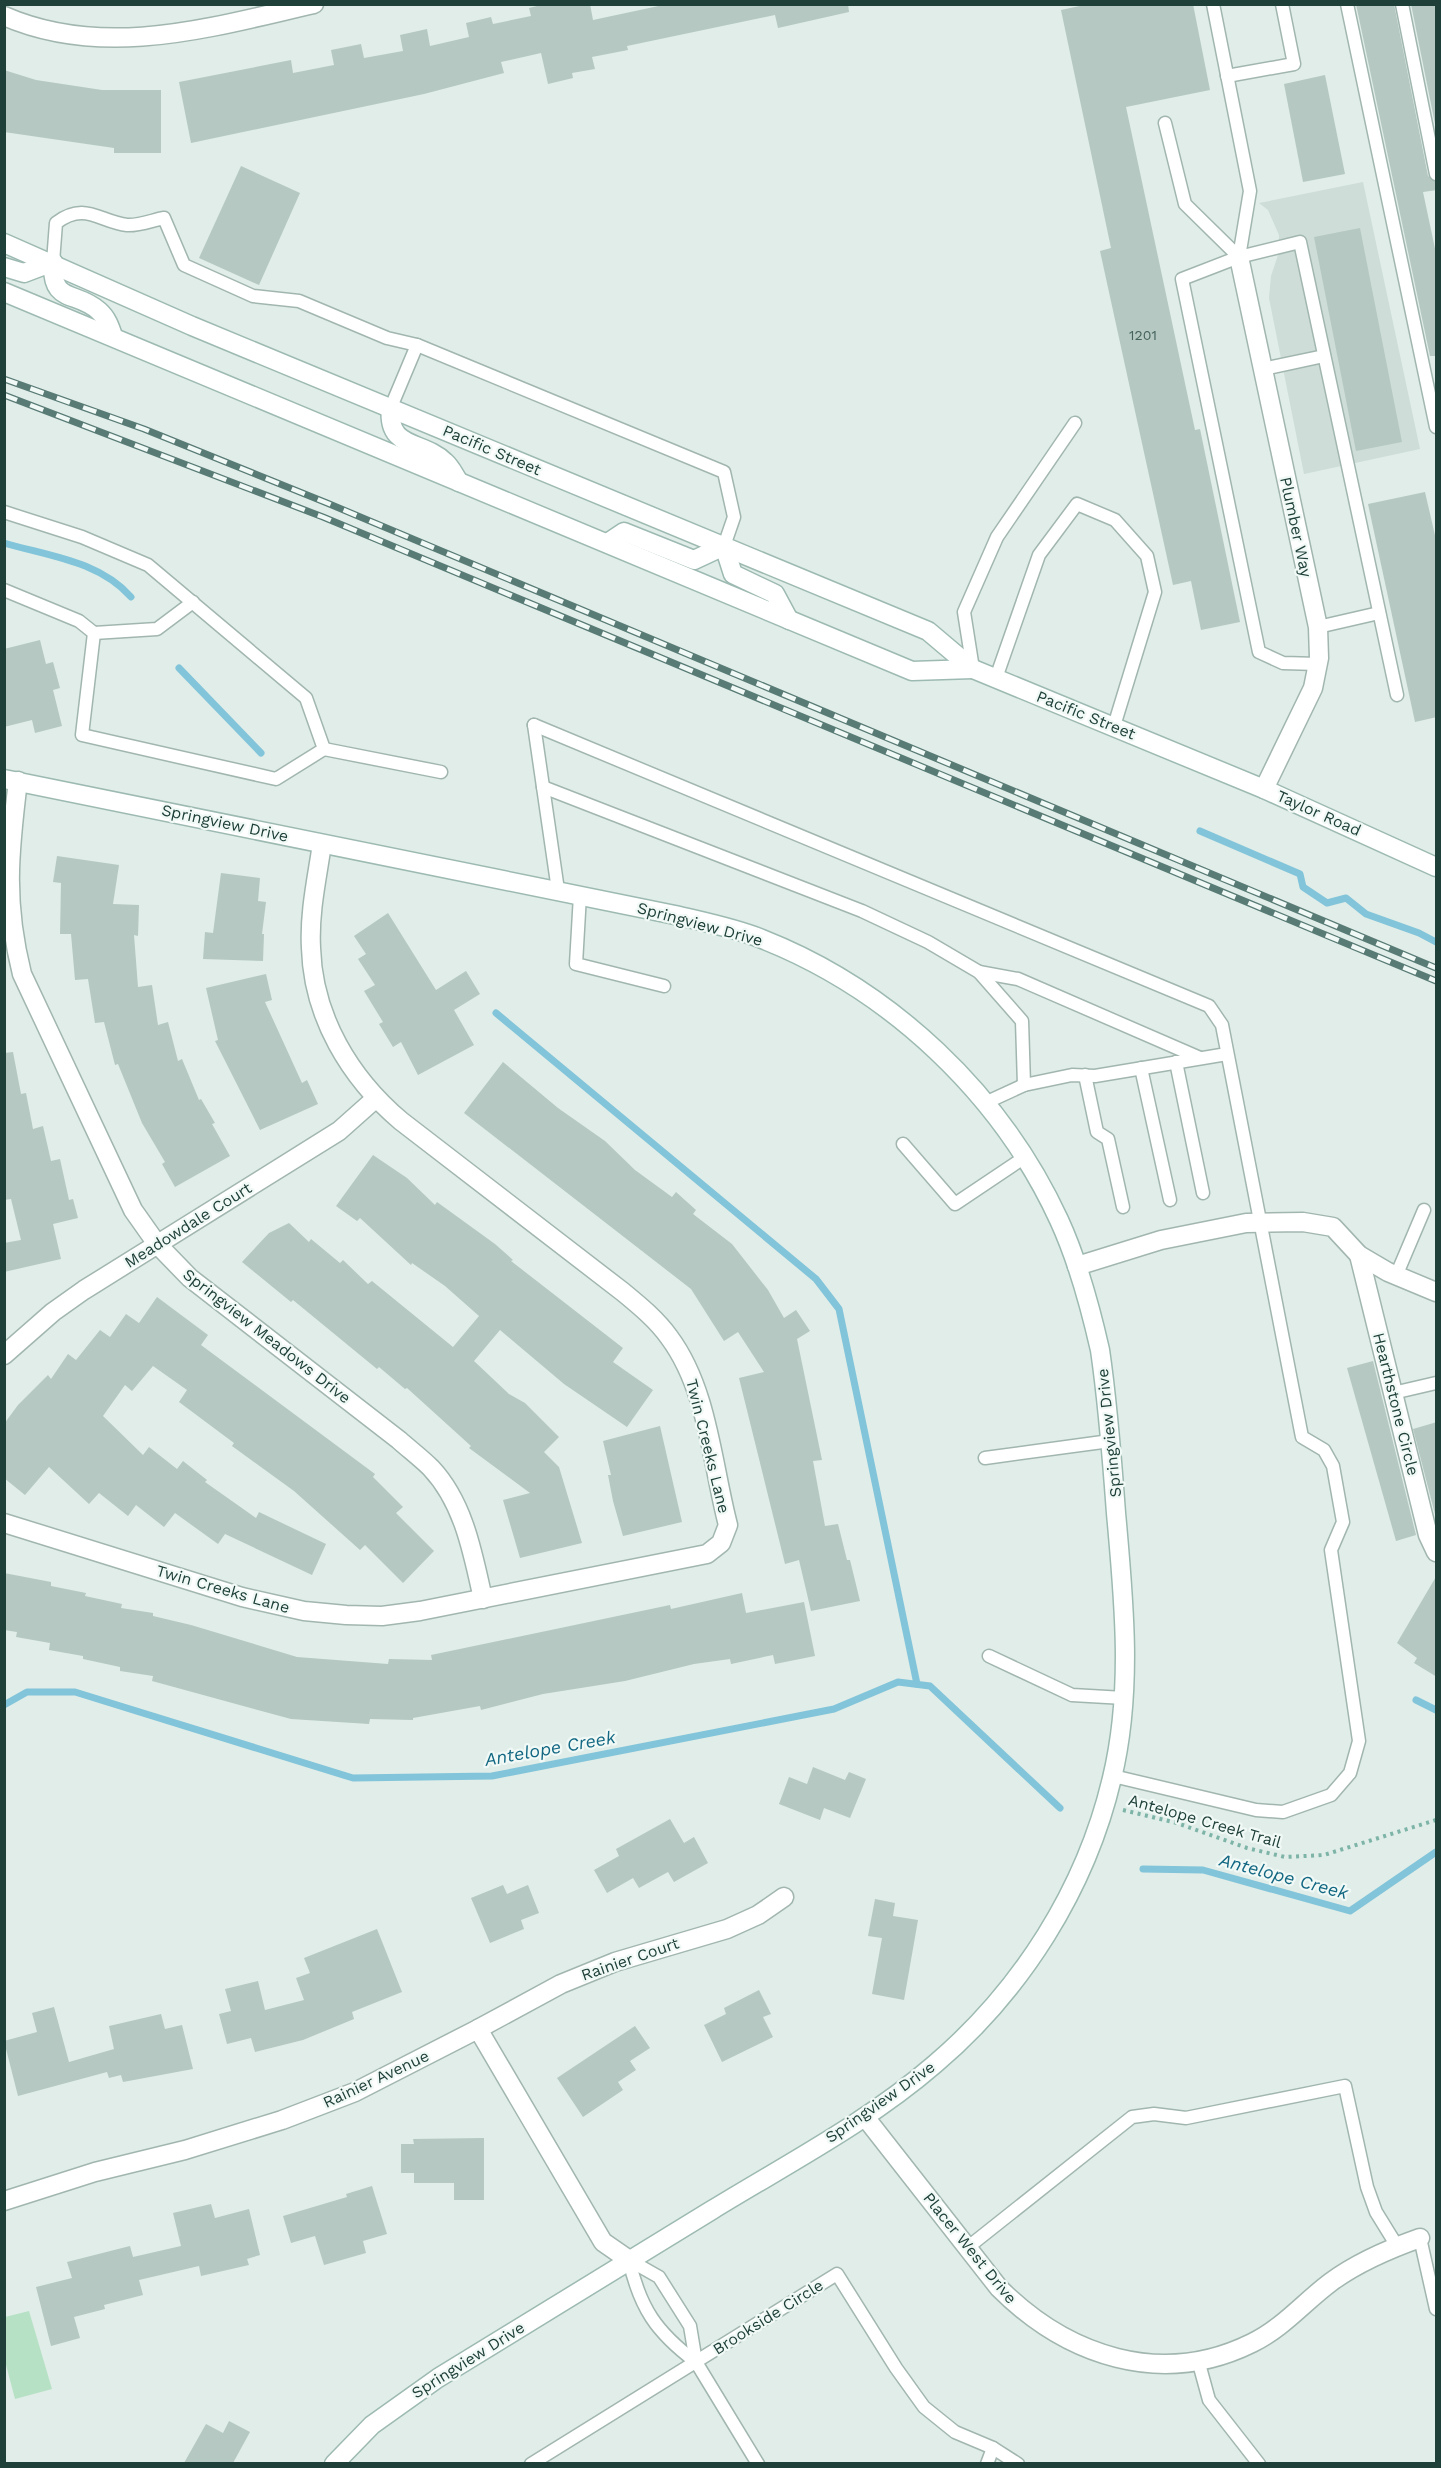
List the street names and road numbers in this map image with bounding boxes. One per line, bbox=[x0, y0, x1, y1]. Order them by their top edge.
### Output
street label: Pacific Street bbox=[440, 421, 544, 479]
street label: Plumber Way bbox=[1276, 475, 1316, 580]
street label: Pacific Street bbox=[1034, 686, 1139, 744]
street label: Taylor Road bbox=[1274, 786, 1364, 840]
street label: Springview Drive bbox=[160, 800, 290, 846]
street label: Springview Drive bbox=[635, 898, 765, 950]
street label: Meadowdale Court bbox=[121, 1178, 255, 1272]
street label: Springview Meadows Drive bbox=[179, 1265, 355, 1407]
street label: Hearthstone Circle bbox=[1369, 1331, 1423, 1477]
street label: Springview Drive bbox=[1093, 1368, 1125, 1498]
street label: Twin Creeks Lane bbox=[682, 1377, 734, 1515]
street label: Twin Creeks Lane bbox=[154, 1561, 292, 1617]
street label: Antelope Creek Trail bbox=[1126, 1790, 1284, 1852]
street label: Rainier Court bbox=[579, 1933, 682, 1985]
street label: Rainier Avenue bbox=[320, 2046, 432, 2112]
street label: Springview Drive bbox=[822, 2057, 938, 2147]
street label: Placer West Drive bbox=[919, 2189, 1021, 2307]
street label: Brookside Circle bbox=[709, 2275, 827, 2359]
street label: Springview Drive bbox=[408, 2318, 528, 2402]

